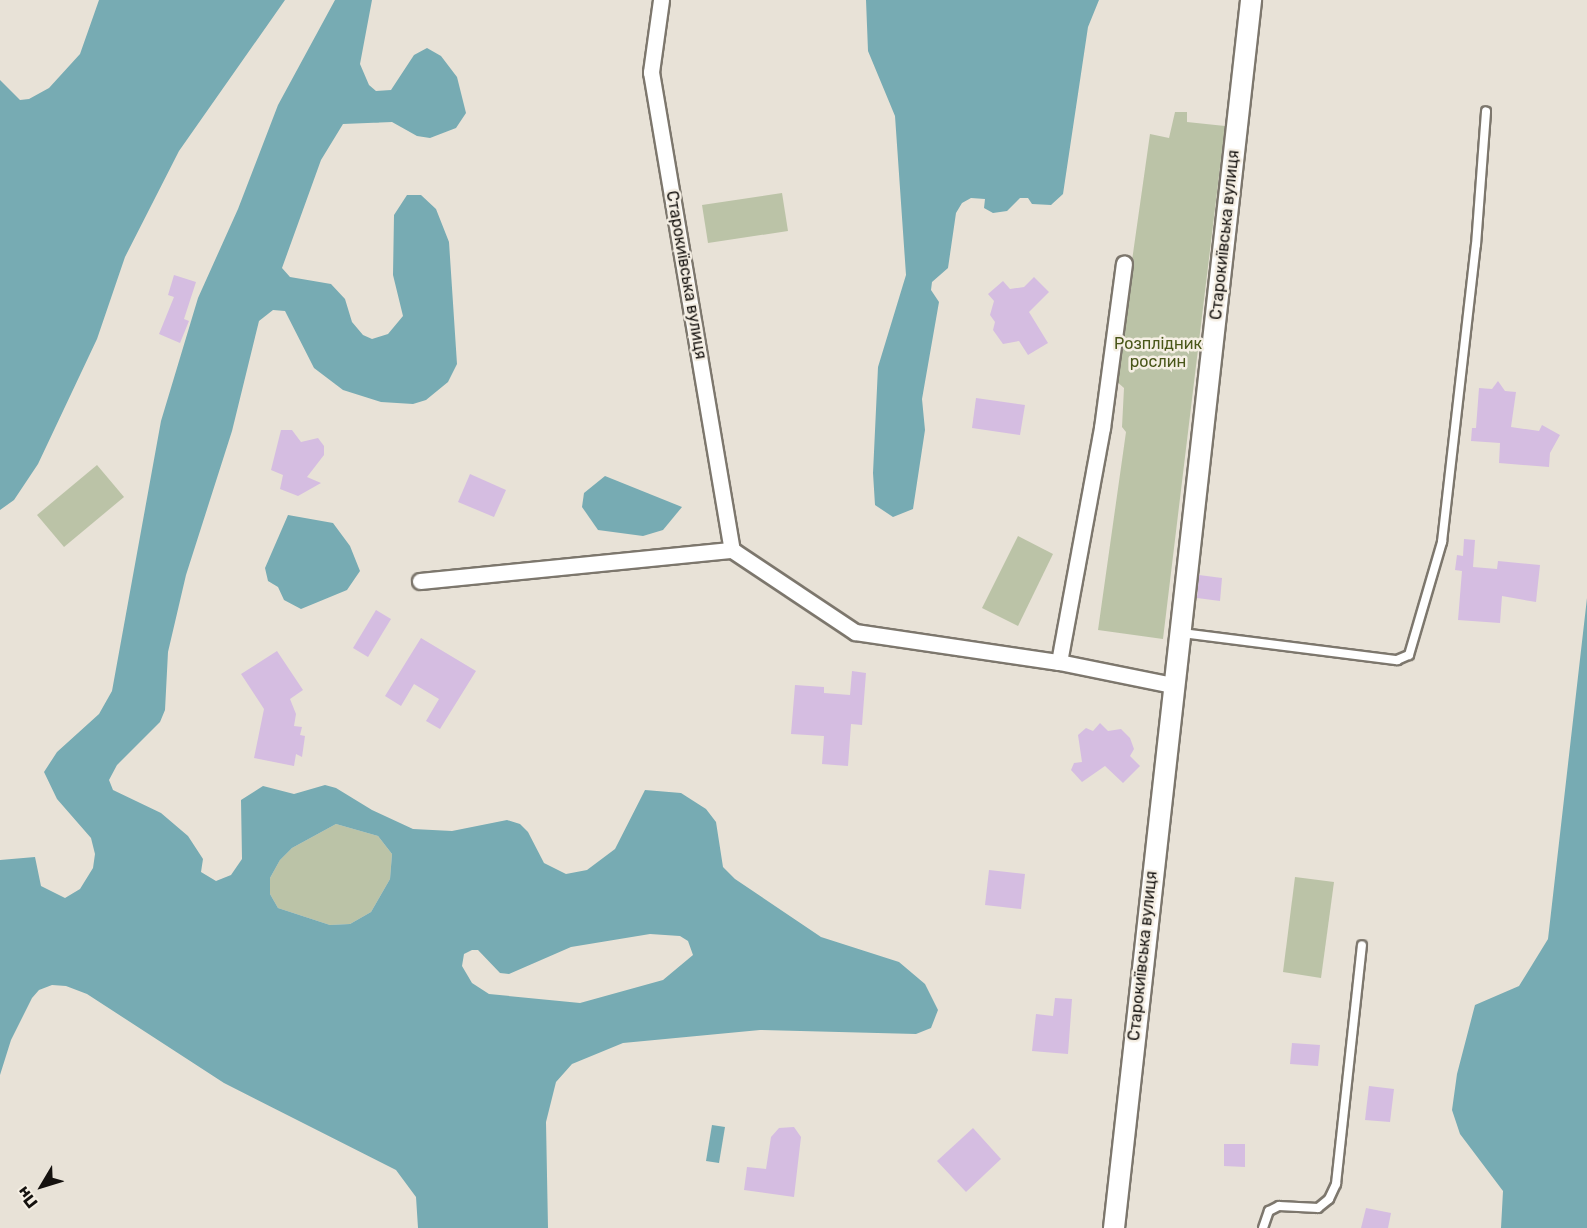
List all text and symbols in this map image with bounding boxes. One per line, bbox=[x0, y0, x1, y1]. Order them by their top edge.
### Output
street label: Старокиївська вулиця bbox=[1207, 149, 1243, 321]
street label: Старокиївська вулиця bbox=[662, 189, 710, 361]
park label: Розплідник рослин bbox=[1114, 334, 1202, 372]
street label: Старокиївська вулиця bbox=[1125, 870, 1161, 1042]
north arrow bbox=[12, 1156, 72, 1216]
text: Пн bbox=[13, 1183, 42, 1212]

